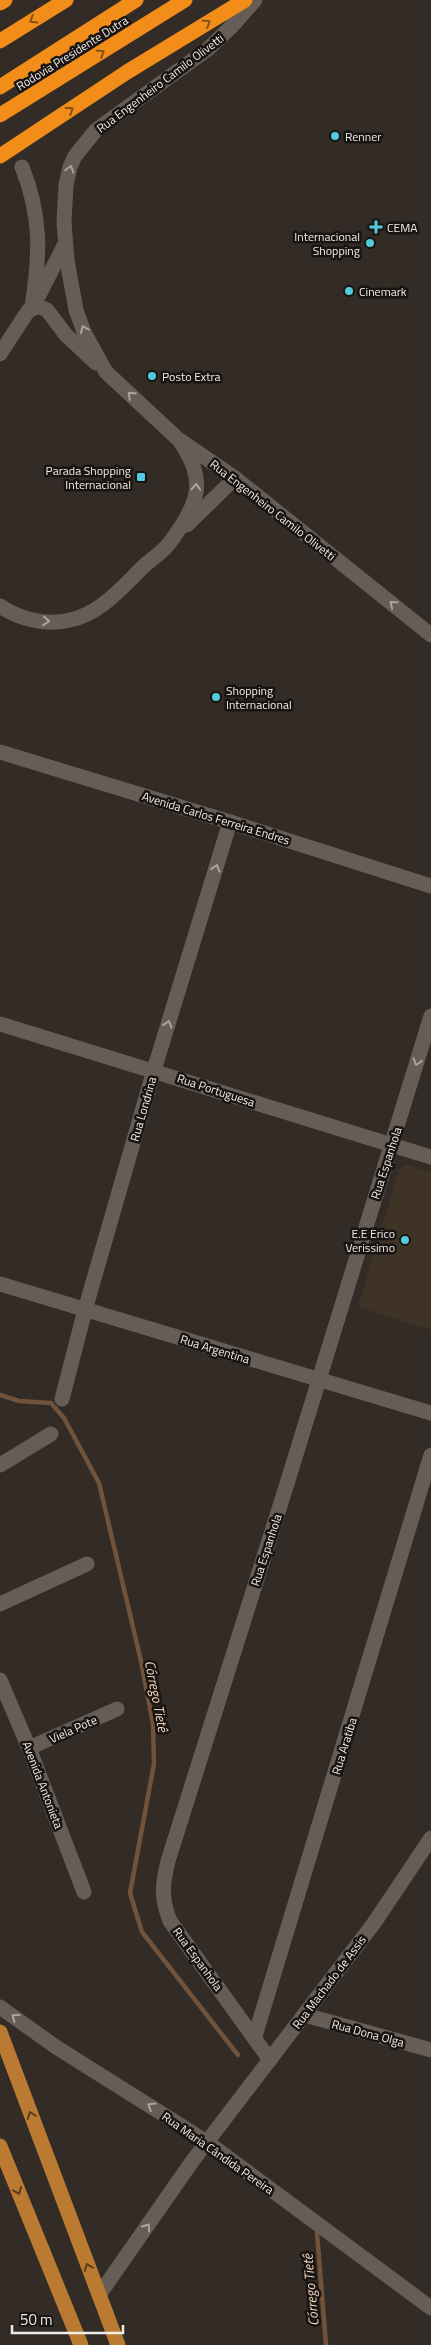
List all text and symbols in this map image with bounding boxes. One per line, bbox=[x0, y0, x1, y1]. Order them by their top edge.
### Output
street label: Rodovia Presidente Dutra bbox=[12, 11, 132, 95]
one-way arrow bbox=[29, 14, 38, 24]
one-way arrow bbox=[202, 20, 211, 29]
street label: Rua Engenheiro Camilo Olivetti bbox=[92, 29, 228, 137]
one-way arrow bbox=[95, 49, 104, 59]
one-way arrow bbox=[64, 107, 74, 116]
place label: Renner bbox=[345, 127, 381, 146]
marker: Renner bbox=[329, 130, 341, 142]
one-way arrow bbox=[64, 165, 75, 174]
place label: CEMA bbox=[387, 218, 417, 237]
marker: CEMA bbox=[369, 220, 383, 234]
place label: Internacional Shopping bbox=[294, 227, 360, 260]
marker: Internacional Shopping bbox=[364, 237, 376, 249]
place label: Cinemark bbox=[359, 282, 407, 301]
marker: Cinemark bbox=[343, 285, 355, 297]
one-way arrow bbox=[79, 325, 90, 334]
place label: Posto Extra bbox=[162, 367, 221, 386]
marker: Posto Extra bbox=[146, 370, 158, 382]
one-way arrow bbox=[127, 392, 136, 401]
street label: Rua Engenheiro Camilo Olivetti bbox=[206, 455, 340, 565]
place label: Parada Shopping Internacional bbox=[46, 461, 131, 494]
marker: Parada Shopping Internacional bbox=[135, 471, 147, 483]
one-way arrow bbox=[190, 482, 201, 490]
one-way arrow bbox=[390, 602, 399, 610]
one-way arrow bbox=[42, 616, 50, 627]
place label: Shopping Internacional bbox=[226, 681, 292, 714]
marker: Shopping Internacional bbox=[210, 691, 222, 703]
street label: Avenida Carlos Ferreira Endres bbox=[140, 786, 293, 850]
one-way arrow bbox=[210, 865, 220, 873]
one-way arrow bbox=[162, 1020, 172, 1028]
one-way arrow bbox=[412, 1058, 422, 1066]
street label: Rua Portuguesa bbox=[175, 1068, 257, 1112]
street label: Rua Londrina bbox=[125, 1074, 161, 1144]
street label: Rua Espanhola bbox=[365, 1124, 407, 1202]
place label: E.E Erico Verissimo bbox=[345, 1224, 395, 1257]
marker: E.E Erico Verissimo bbox=[399, 1234, 411, 1246]
street label: Rua Argentina bbox=[178, 1329, 252, 1369]
street label: Rua Espanhola bbox=[245, 1511, 287, 1589]
water label: Córrego Tietê bbox=[140, 1658, 175, 1735]
street label: Viela Pote bbox=[46, 1710, 100, 1748]
street label: Rua Aratiba bbox=[326, 1715, 362, 1777]
street label: Avenida Antonieta bbox=[18, 1739, 68, 1831]
street label: Rua Espanhola bbox=[168, 1923, 228, 1995]
street label: Rua Machado de Assis bbox=[287, 1931, 371, 2033]
one-way arrow bbox=[11, 2014, 21, 2023]
street label: Rua Dona Olga bbox=[330, 2014, 406, 2052]
one-way arrow bbox=[147, 2103, 156, 2113]
street label: Rua Maria Cândida Pereira bbox=[158, 2107, 278, 2199]
one-way arrow bbox=[27, 2111, 37, 2119]
one-way arrow bbox=[12, 2186, 22, 2195]
one-way arrow bbox=[141, 2223, 150, 2232]
water label: Córrego Tietê bbox=[296, 2252, 324, 2327]
one-way arrow bbox=[84, 2263, 94, 2272]
scale bar bbox=[12, 2302, 124, 2334]
text: 50 m bbox=[20, 2308, 53, 2331]

